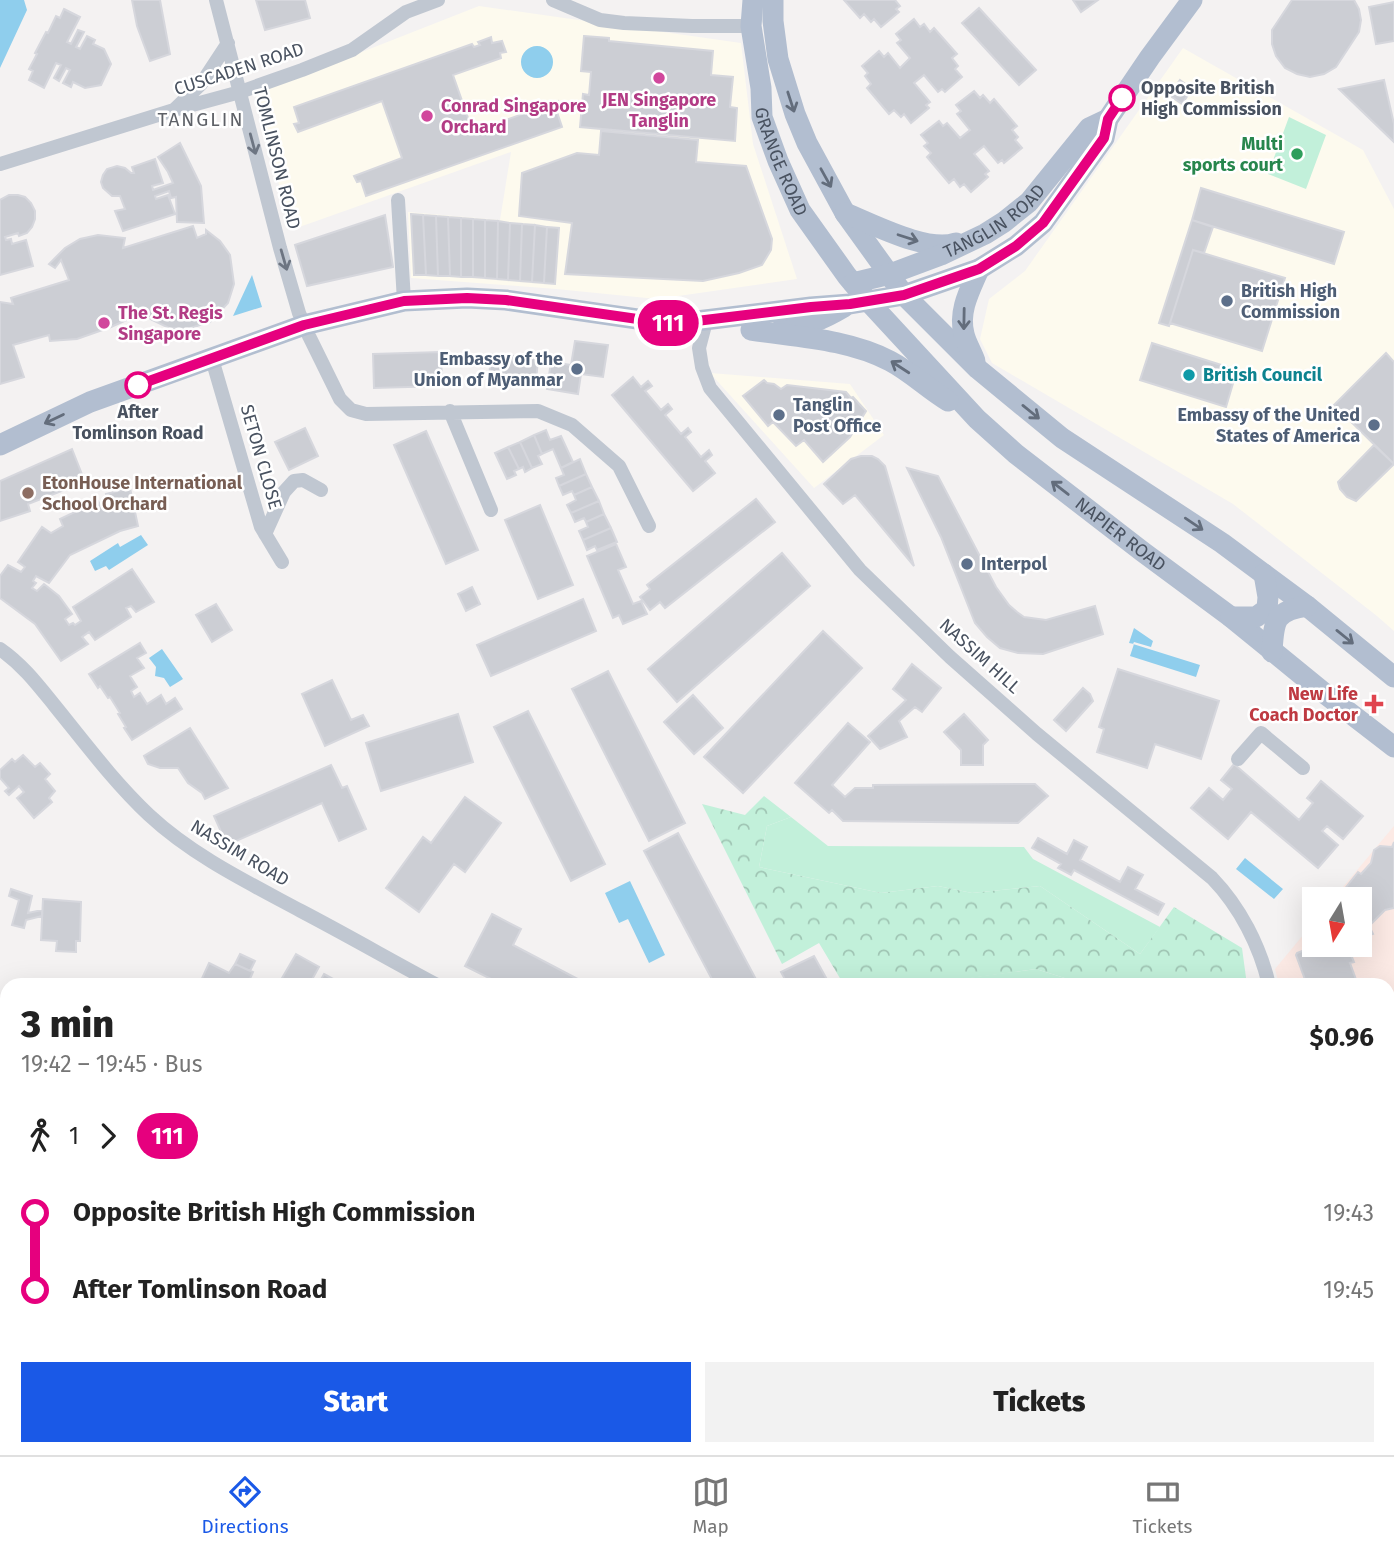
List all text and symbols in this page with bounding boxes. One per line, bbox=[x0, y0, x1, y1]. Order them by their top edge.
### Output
street label: CUSCADEN ROAD bbox=[171, 38, 307, 100]
marker: JEN Singapore Tanglin bbox=[651, 70, 667, 86]
place label: Opposite British High Commission bbox=[1141, 77, 1282, 120]
street label: TOMLINSON ROAD bbox=[249, 85, 305, 231]
marker: Opposite British High Commission bbox=[1109, 85, 1135, 111]
place label: JEN Singapore Tanglin bbox=[601, 89, 716, 132]
one-way arrow bbox=[786, 90, 799, 112]
place label: Conrad Singapore Orchard bbox=[441, 95, 586, 138]
street label: GRANGE ROAD bbox=[751, 107, 812, 219]
district label: TANGLIN bbox=[158, 108, 244, 131]
marker: Conrad Singapore Orchard bbox=[419, 108, 435, 124]
one-way arrow bbox=[247, 132, 260, 155]
place label: Multi sports court bbox=[1183, 133, 1284, 176]
marker: Multi sports court bbox=[1289, 146, 1305, 162]
one-way arrow bbox=[820, 167, 833, 188]
street label: TANGLIN ROAD bbox=[940, 180, 1050, 263]
one-way arrow bbox=[897, 233, 919, 245]
one-way arrow bbox=[278, 249, 291, 271]
place label: British High Commission bbox=[1241, 280, 1340, 323]
marker: British High Commission bbox=[1219, 293, 1235, 309]
line badge: 111 bbox=[628, 300, 708, 346]
place label: The St. Regis Singapore bbox=[118, 302, 223, 345]
one-way arrow bbox=[957, 307, 971, 330]
text: 111 bbox=[652, 309, 684, 337]
marker: The St. Regis Singapore bbox=[96, 315, 112, 331]
place label: Embassy of the Union of Myanmar bbox=[414, 348, 564, 391]
one-way arrow bbox=[890, 360, 910, 374]
marker: Embassy of the Union of Myanmar bbox=[569, 361, 585, 377]
place label: British Council bbox=[1203, 364, 1323, 386]
marker: British Council bbox=[1181, 367, 1197, 383]
marker: After Tomlinson Road bbox=[125, 372, 151, 398]
place label: Tanglin Post Office bbox=[793, 394, 882, 437]
place label: After Tomlinson Road bbox=[73, 401, 203, 444]
street label: SETON CLOSE bbox=[236, 402, 286, 512]
place label: Embassy of the United States of America bbox=[1177, 404, 1360, 447]
one-way arrow bbox=[1022, 405, 1040, 420]
marker: Tanglin Post Office bbox=[771, 407, 787, 423]
one-way arrow bbox=[44, 413, 65, 426]
marker: Embassy of the United States of America bbox=[1366, 417, 1382, 433]
place label: EtonHouse International School Orchard bbox=[42, 472, 243, 515]
one-way arrow bbox=[1052, 481, 1070, 496]
marker: EtonHouse International School Orchard bbox=[20, 485, 36, 501]
street label: NAPIER ROAD bbox=[1071, 493, 1170, 576]
one-way arrow bbox=[1183, 517, 1203, 531]
place label: Interpol bbox=[981, 553, 1048, 575]
marker: Interpol bbox=[959, 556, 975, 572]
street label: NASSIM HILL bbox=[935, 614, 1025, 698]
one-way arrow bbox=[1336, 629, 1354, 645]
place label: New Life Coach Doctor bbox=[1249, 683, 1359, 726]
marker: New Life Coach Doctor bbox=[1364, 694, 1384, 714]
street label: NASSIM ROAD bbox=[187, 815, 293, 891]
north arrow bbox=[1302, 887, 1372, 957]
map controls bbox=[1302, 887, 1372, 957]
text: 3 min bbox=[21, 1001, 114, 1047]
text: $0.96 bbox=[1310, 1022, 1374, 1053]
text: 19:42 – 19:45 · Bus bbox=[21, 1050, 203, 1078]
icon: walk bbox=[21, 1117, 59, 1155]
icon: forward bbox=[89, 1117, 127, 1155]
text: 1 bbox=[69, 1122, 79, 1150]
text: 111 bbox=[151, 1122, 184, 1150]
text: Opposite British High Commission bbox=[73, 1197, 476, 1228]
text: 19:43 bbox=[1323, 1199, 1374, 1227]
text: After Tomlinson Road bbox=[73, 1274, 327, 1305]
text: 19:45 bbox=[1323, 1276, 1374, 1304]
button: Start bbox=[21, 1362, 691, 1442]
button: Tickets bbox=[705, 1362, 1374, 1442]
tab: Directions bbox=[201, 1473, 289, 1538]
tab: Map bbox=[692, 1473, 730, 1538]
tab: Tickets bbox=[1133, 1473, 1193, 1538]

